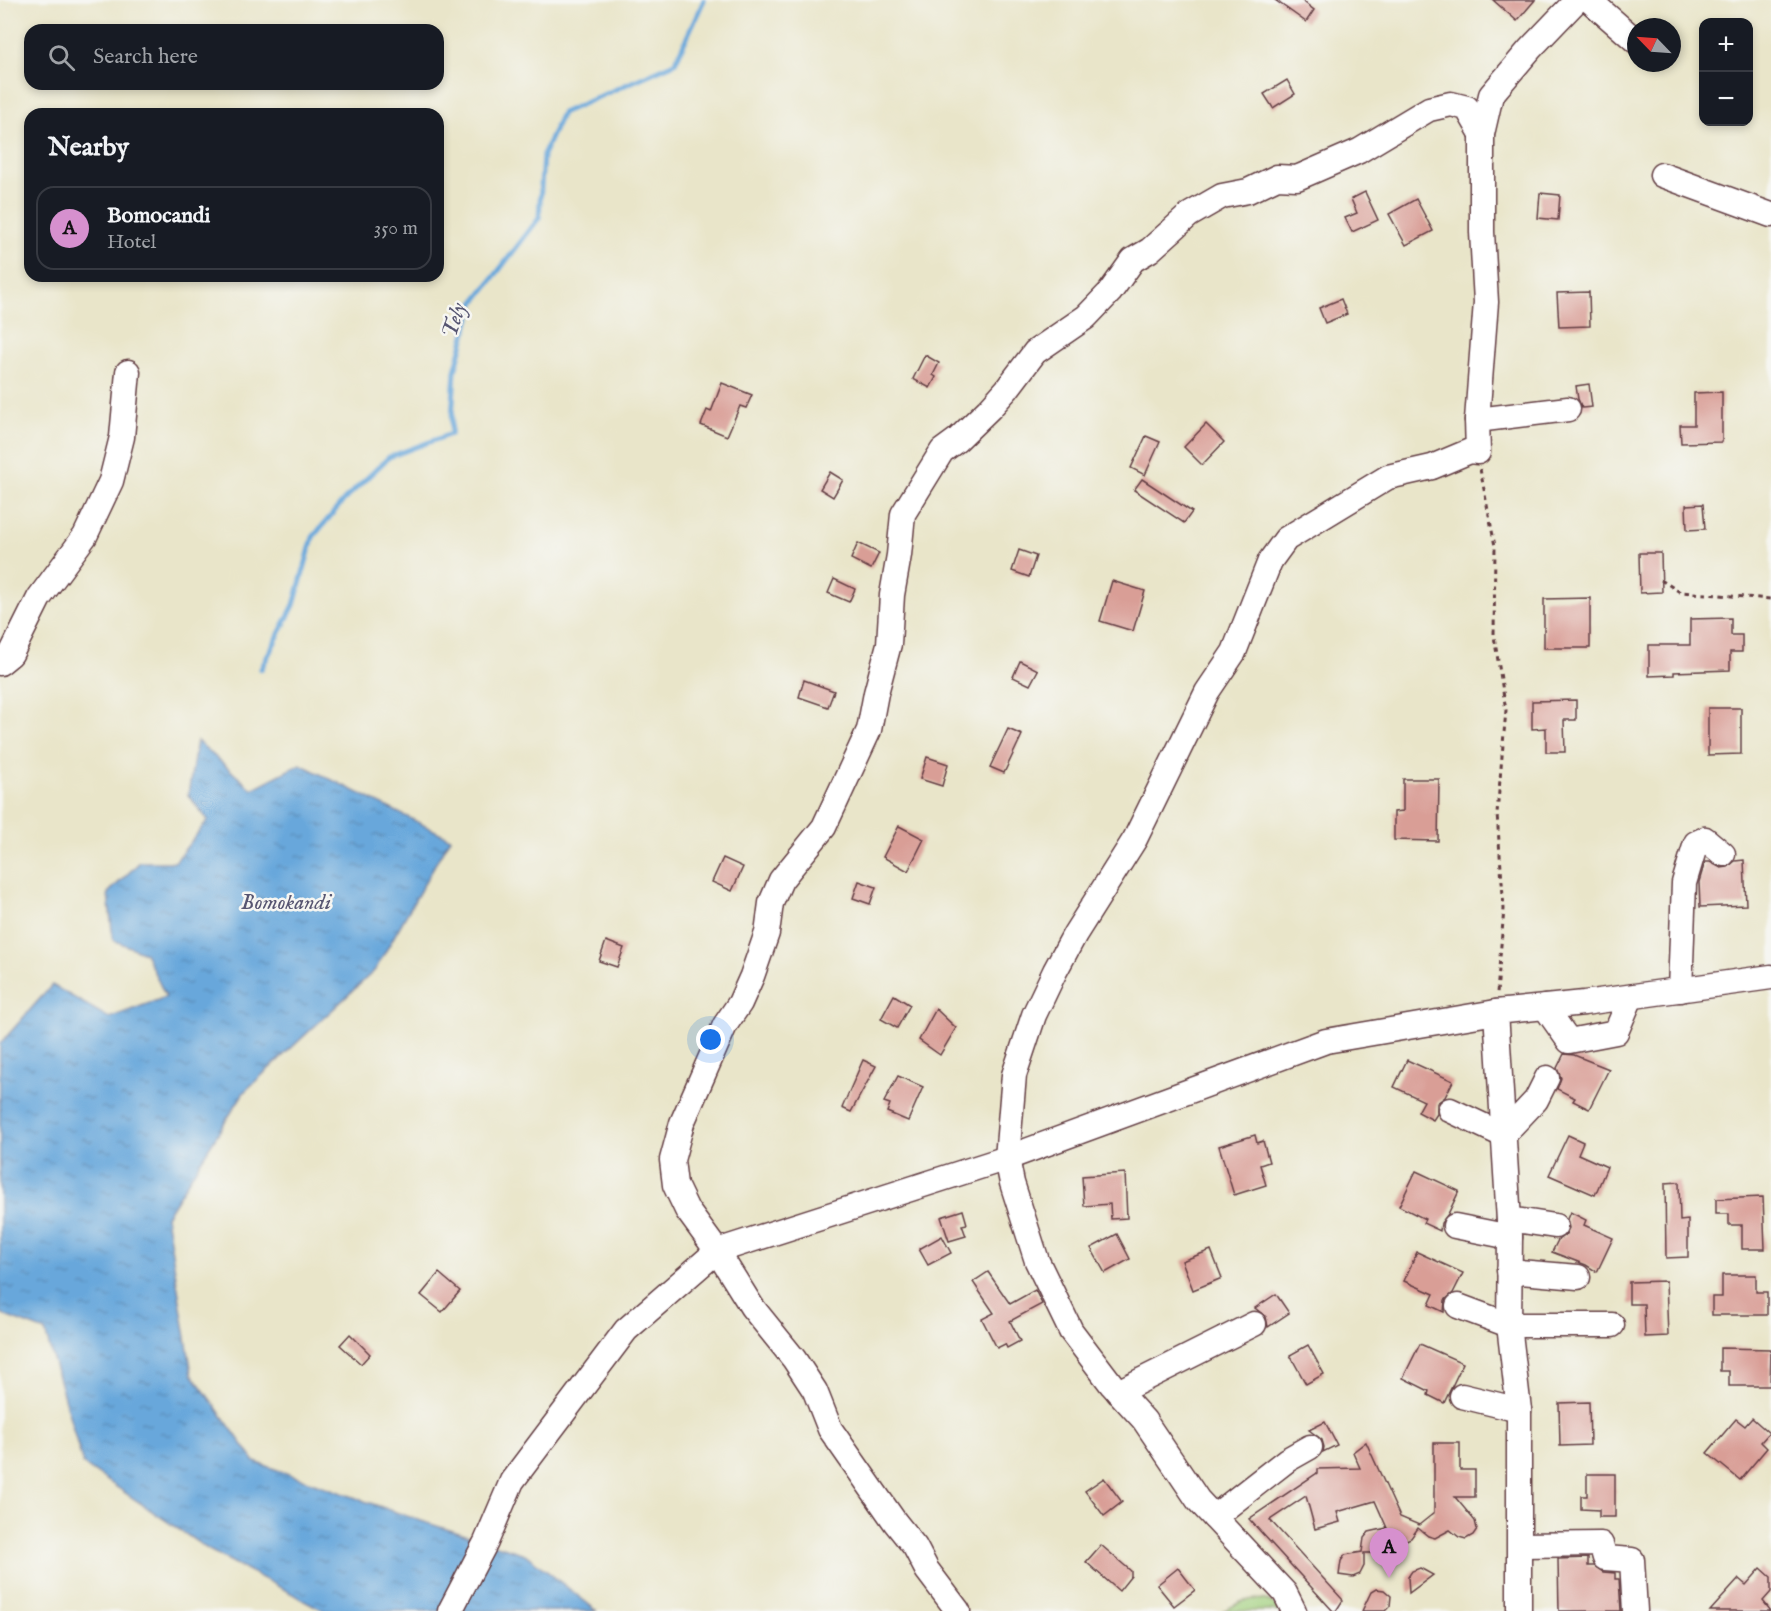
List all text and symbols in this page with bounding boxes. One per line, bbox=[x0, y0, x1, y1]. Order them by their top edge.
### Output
north arrow bbox=[1627, 18, 1681, 72]
map controls bbox=[1699, 18, 1753, 126]
button: + bbox=[1699, 18, 1753, 72]
search box bbox=[24, 24, 444, 90]
icon: search bbox=[45, 41, 78, 74]
text: Search here bbox=[93, 43, 198, 71]
button: − bbox=[1699, 72, 1753, 126]
text: Nearby bbox=[48, 131, 129, 164]
text: Bomocandi bbox=[107, 202, 210, 230]
text: A bbox=[63, 216, 76, 241]
text: 350 m bbox=[374, 216, 418, 241]
text: Hotel bbox=[107, 230, 156, 255]
water label: Tely bbox=[436, 299, 474, 342]
water label: Bomokandi bbox=[241, 889, 333, 917]
your location bbox=[696, 1025, 725, 1054]
pin: A bbox=[1370, 1528, 1408, 1578]

